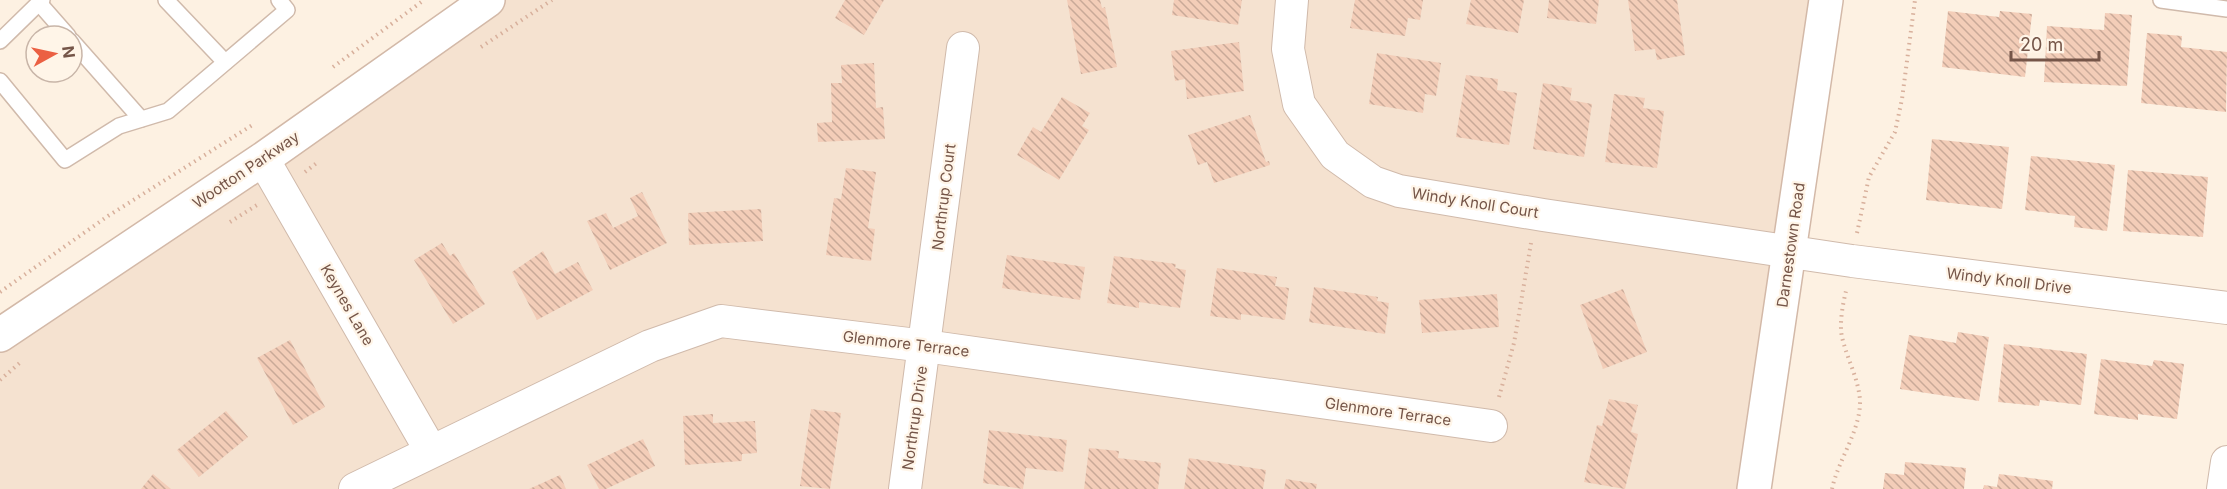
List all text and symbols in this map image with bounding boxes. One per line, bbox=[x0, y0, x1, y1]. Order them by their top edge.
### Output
north arrow bbox=[24, 24, 84, 84]
scale bar bbox=[2011, 24, 2100, 62]
text: 20 m bbox=[2020, 34, 2063, 55]
text: N bbox=[58, 44, 80, 59]
street label: Wootton Parkway bbox=[189, 127, 303, 212]
street label: Northrup Court bbox=[928, 142, 959, 251]
street label: Darnestown Road bbox=[1772, 181, 1809, 308]
street label: Windy Knoll Court bbox=[1410, 183, 1540, 222]
street label: Keynes Lane bbox=[317, 261, 378, 349]
street label: Windy Knoll Drive bbox=[1945, 263, 2073, 298]
street label: Glenmore Terrace bbox=[842, 326, 970, 361]
street label: Northrup Drive bbox=[898, 365, 931, 471]
street label: Glenmore Terrace bbox=[1324, 393, 1452, 430]

